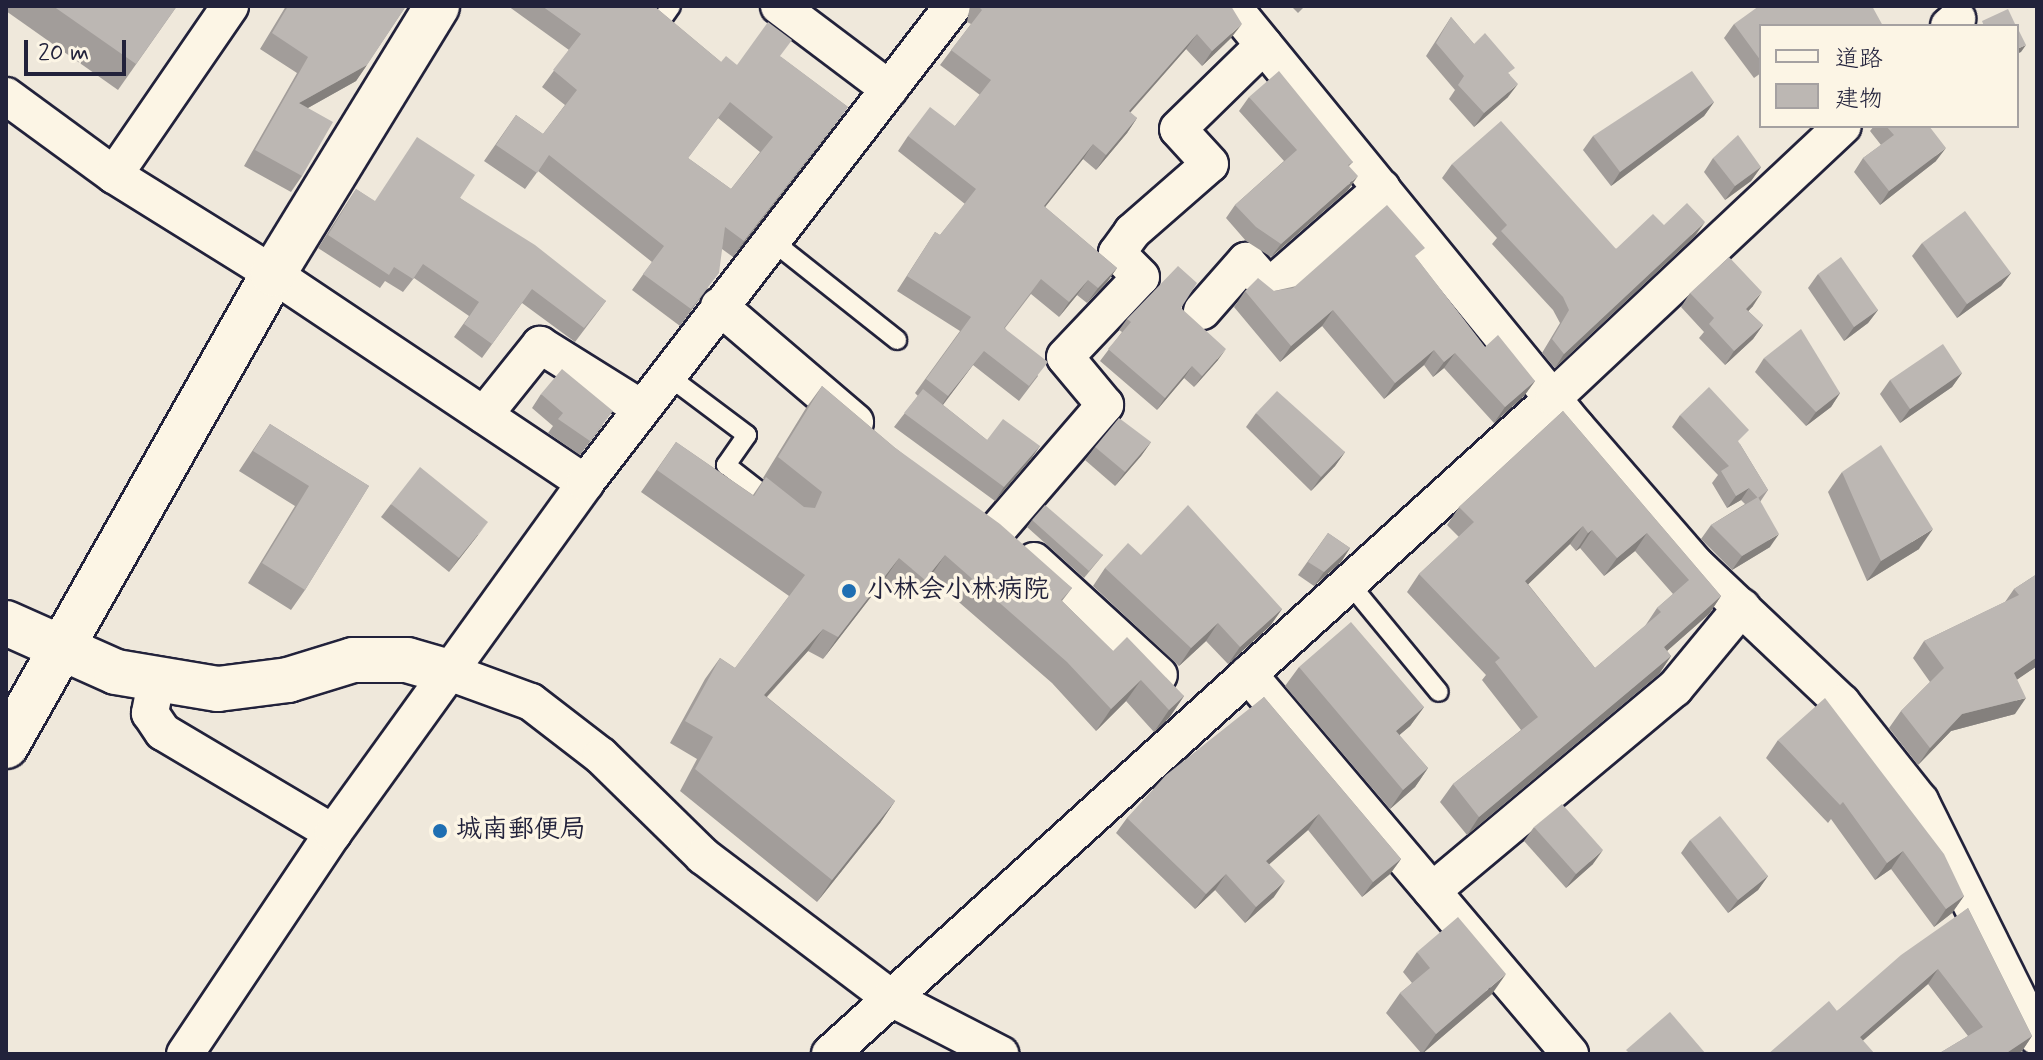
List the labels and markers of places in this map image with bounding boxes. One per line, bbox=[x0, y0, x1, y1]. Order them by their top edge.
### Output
place label: 小林会小林病院 bbox=[867, 575, 1049, 607]
marker: 小林会小林病院 bbox=[838, 580, 860, 602]
place label: 城南郵便局 bbox=[456, 815, 586, 847]
marker: 城南郵便局 bbox=[431, 822, 449, 840]

